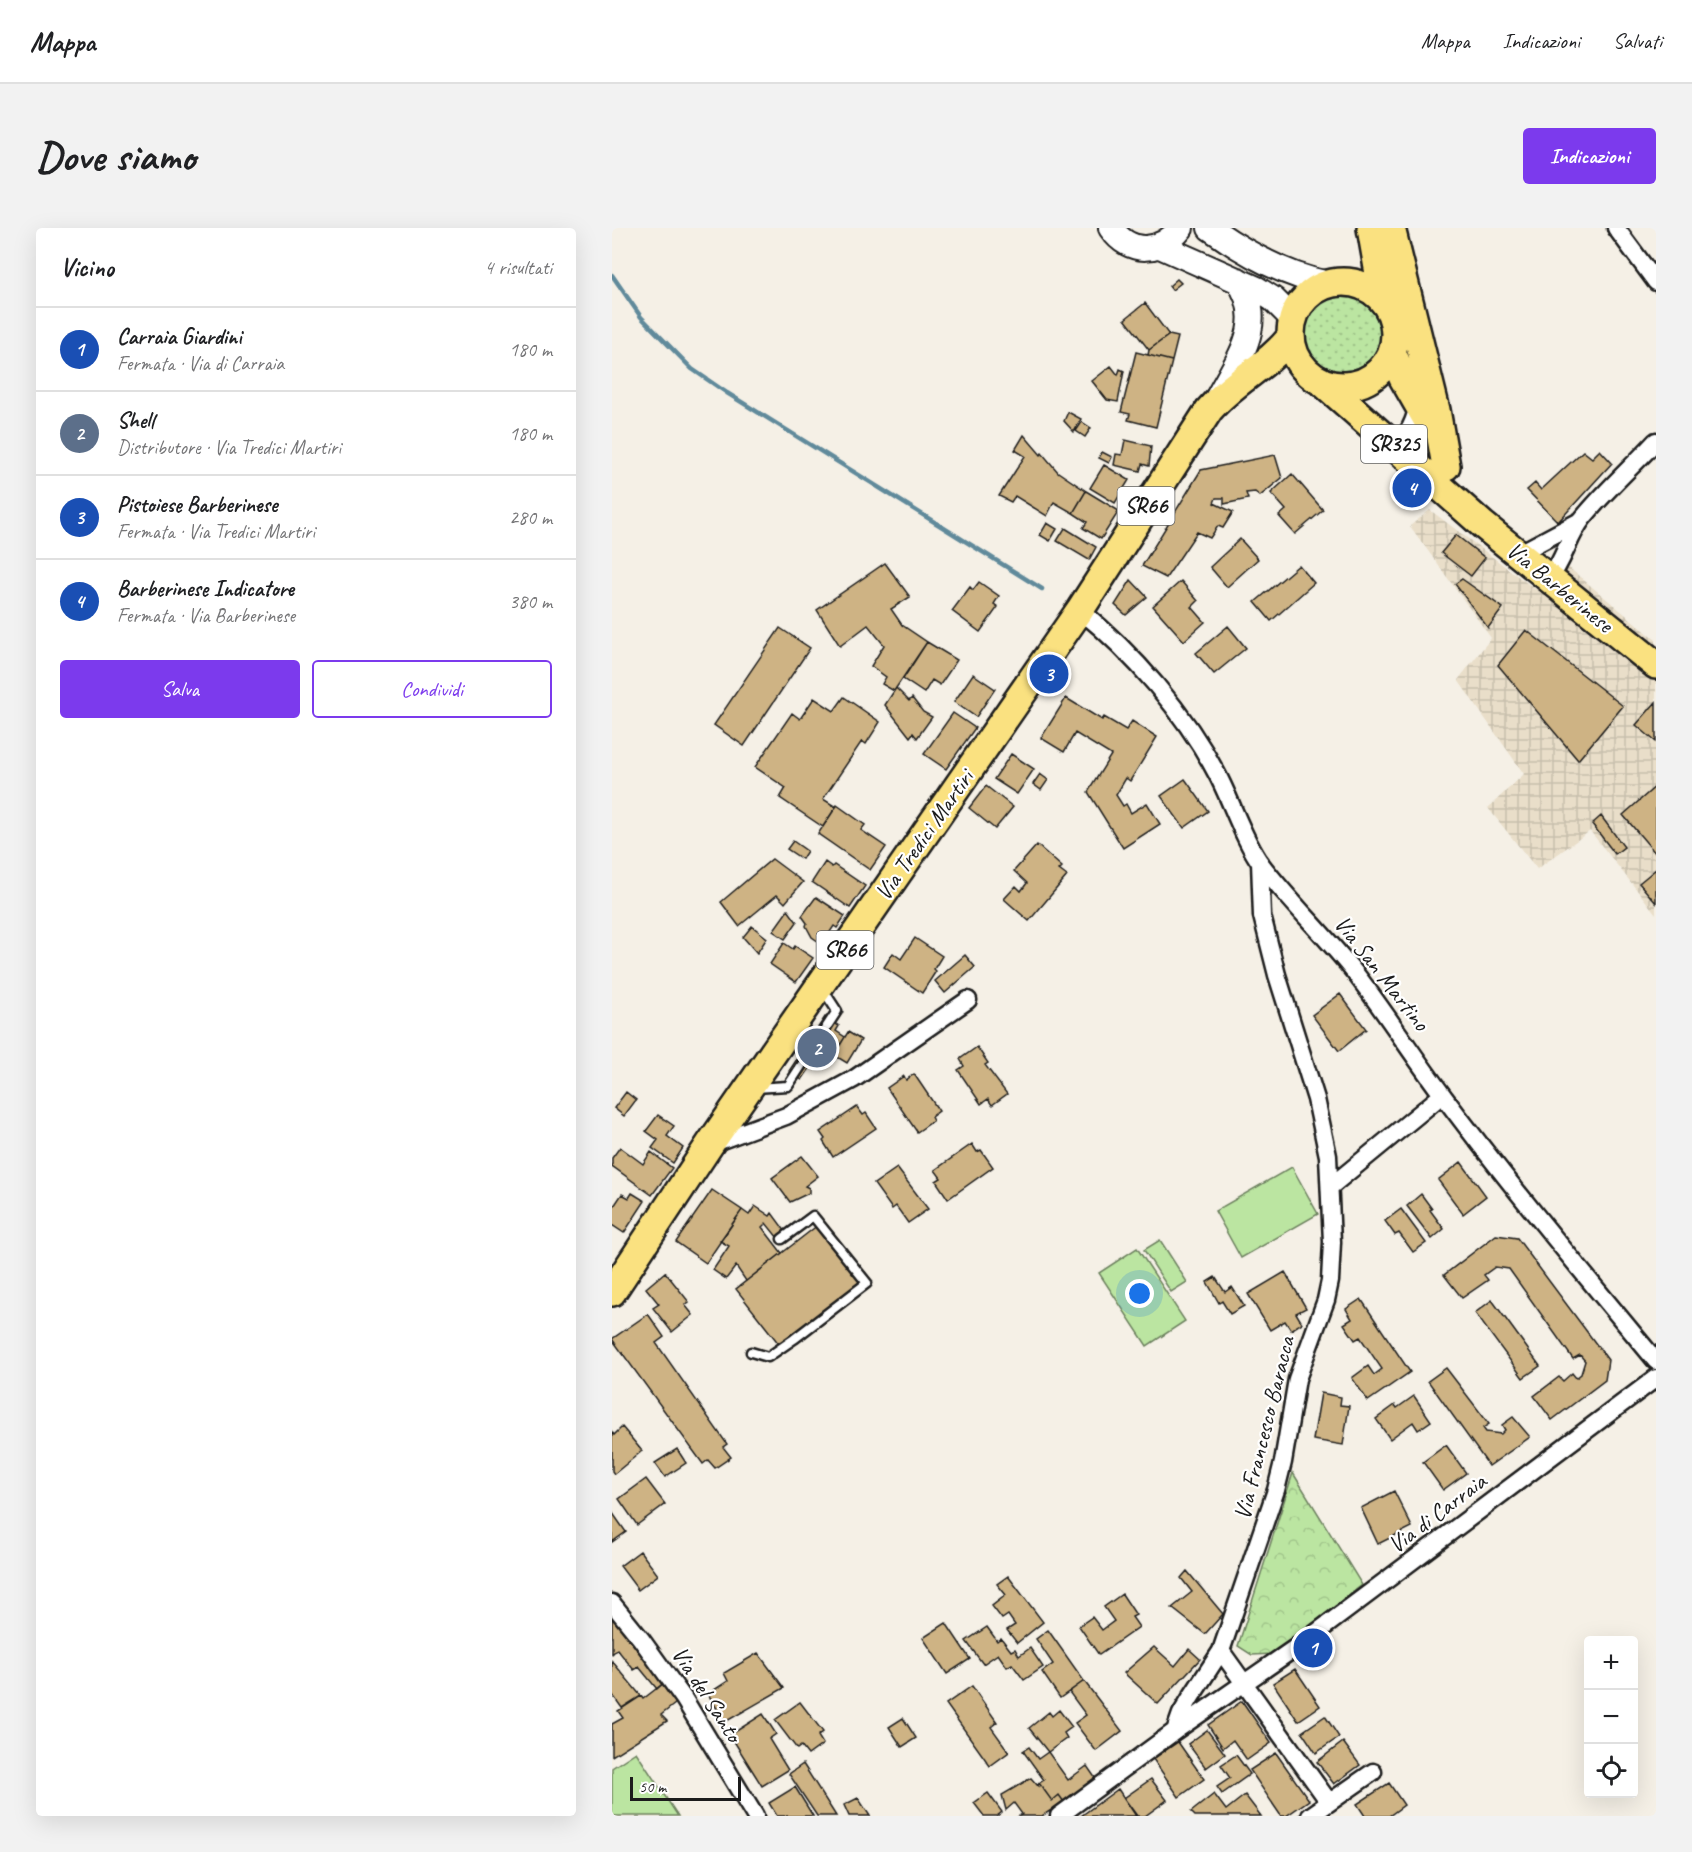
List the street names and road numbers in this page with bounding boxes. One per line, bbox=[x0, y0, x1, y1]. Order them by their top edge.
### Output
road number: SR325 bbox=[1361, 425, 1427, 463]
road number: SR66 bbox=[1118, 487, 1174, 525]
street label: Via Barberinese bbox=[1501, 535, 1621, 640]
street label: Via Tredici Martiri bbox=[868, 762, 981, 906]
street label: Via San Martino bbox=[1328, 909, 1437, 1038]
road number: SR66 bbox=[816, 931, 874, 969]
street label: Via Francesco Baracca bbox=[1227, 1332, 1302, 1523]
street label: Via di Carraia bbox=[1382, 1465, 1493, 1560]
street label: Via del Santo bbox=[665, 1641, 750, 1750]

